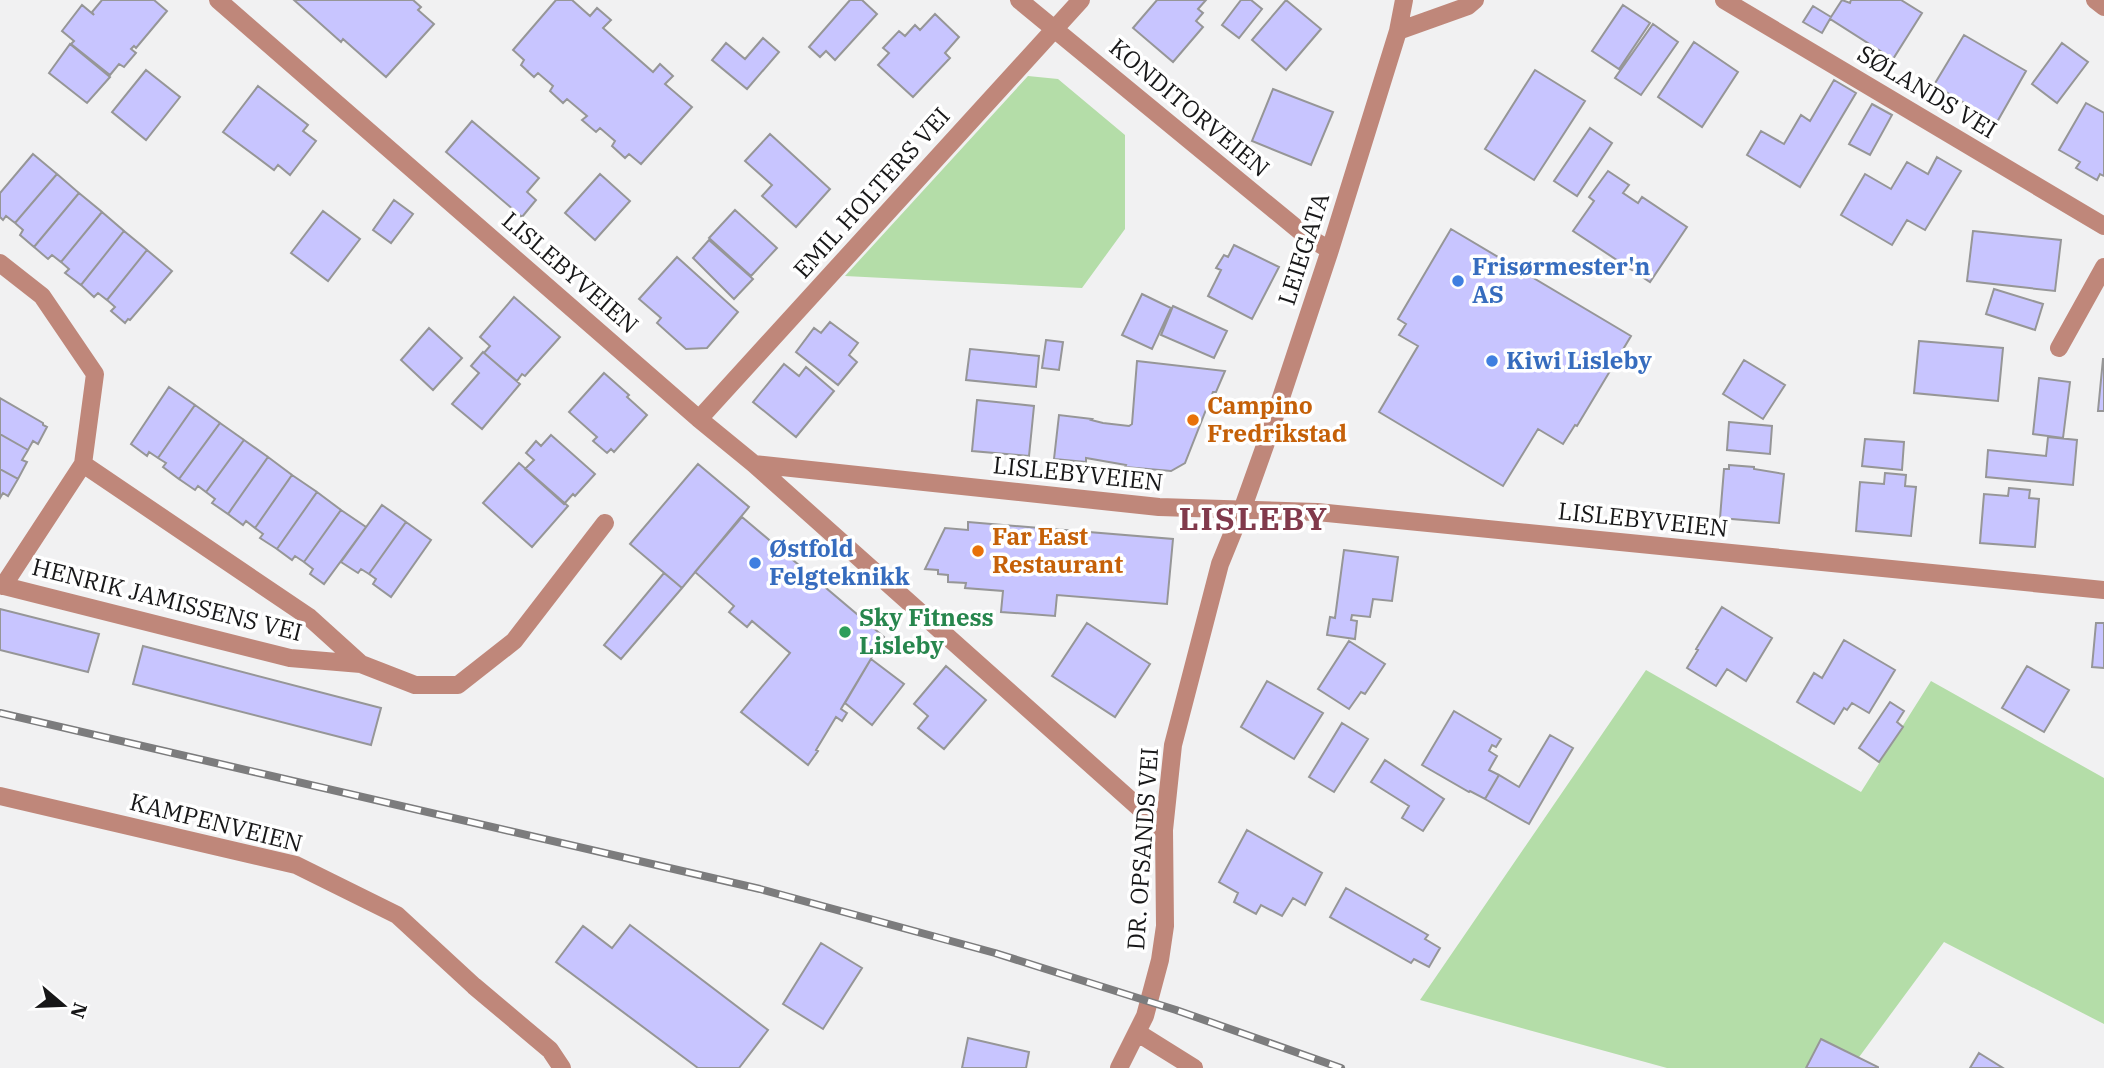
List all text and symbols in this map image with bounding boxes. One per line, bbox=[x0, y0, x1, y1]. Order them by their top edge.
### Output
street label: KONDITORVEIEN bbox=[1103, 31, 1276, 184]
street label: SØLANDS VEI bbox=[1852, 37, 2003, 145]
street label: EMIL HOLTERS VEI bbox=[786, 100, 957, 285]
street label: LEIEGATA bbox=[1270, 188, 1336, 309]
street label: LISLEBYVEIEN bbox=[496, 204, 646, 340]
place label: Frisørmester'n AS bbox=[1472, 250, 1651, 310]
marker: Frisørmester'n AS bbox=[1450, 273, 1466, 289]
place label: Kiwi Lisleby bbox=[1506, 344, 1652, 376]
marker: Kiwi Lisleby bbox=[1484, 353, 1500, 369]
place label: Campino Fredrikstad bbox=[1207, 389, 1347, 449]
marker: Campino Fredrikstad bbox=[1185, 412, 1201, 428]
street label: LISLEBYVEIEN bbox=[991, 448, 1165, 498]
street label: LISLEBYVEIEN bbox=[1556, 494, 1730, 544]
district label: LISLEBY bbox=[1179, 497, 1329, 539]
place label: Far East Restaurant bbox=[992, 520, 1123, 580]
place label: Østfold Felgteknikk bbox=[769, 532, 910, 592]
marker: Far East Restaurant bbox=[970, 543, 986, 559]
street label: HENRIK JAMISSENS VEI bbox=[29, 550, 306, 648]
marker: Østfold Felgteknikk bbox=[747, 555, 763, 571]
place label: Sky Fitness Lisleby bbox=[859, 601, 994, 661]
marker: Sky Fitness Lisleby bbox=[837, 624, 853, 640]
street label: DR. OPSANDS VEI bbox=[1119, 747, 1165, 951]
street label: KAMPENVEIEN bbox=[126, 785, 306, 859]
north arrow bbox=[28, 970, 98, 1040]
text: N bbox=[65, 1000, 93, 1022]

